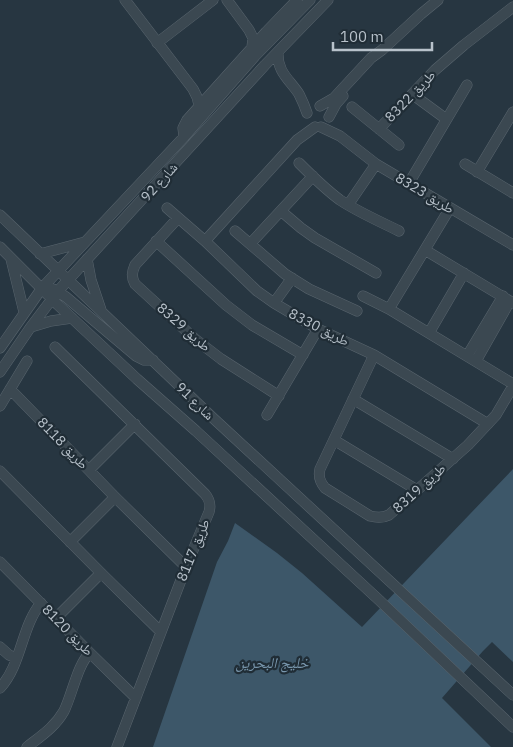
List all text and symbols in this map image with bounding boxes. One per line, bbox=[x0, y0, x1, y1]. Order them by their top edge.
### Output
scale bar bbox=[333, 20, 432, 52]
text: 100 m bbox=[340, 27, 384, 46]
street label: طريق 8322 bbox=[381, 66, 440, 127]
street label: شارع 92 bbox=[137, 159, 182, 206]
street label: طريق 8323 bbox=[392, 168, 458, 218]
street label: طريق 8329 bbox=[153, 299, 215, 356]
street label: طريق 8330 bbox=[285, 304, 352, 351]
street label: شارع 91 bbox=[171, 378, 218, 424]
street label: طريق 8118 bbox=[33, 413, 92, 474]
street label: طريق 8319 bbox=[389, 459, 450, 517]
street label: طريق 8117 bbox=[172, 516, 215, 584]
street label: طريق 8120 bbox=[38, 600, 98, 660]
water label: خليج البحرين bbox=[235, 653, 309, 673]

